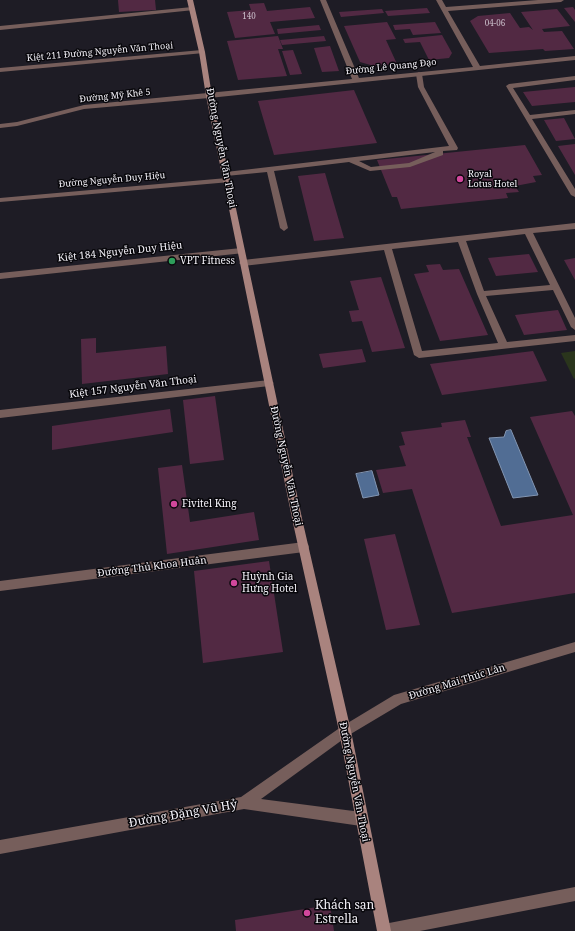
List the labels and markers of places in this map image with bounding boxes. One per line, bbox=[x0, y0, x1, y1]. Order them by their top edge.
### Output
place label: Royal Lotus Hotel bbox=[468, 169, 517, 190]
marker: Royal Lotus Hotel bbox=[455, 174, 465, 184]
place label: VPT Fitness bbox=[180, 255, 235, 267]
marker: VPT Fitness bbox=[167, 256, 177, 266]
place label: Fivitel King bbox=[182, 498, 237, 510]
marker: Fivitel King bbox=[169, 499, 179, 509]
place label: Huỳnh Gia Hưng Hotel bbox=[242, 571, 297, 594]
marker: Huỳnh Gia Hưng Hotel bbox=[229, 578, 239, 588]
place label: Khách sạn Estrella bbox=[315, 899, 374, 927]
marker: Khách sạn Estrella bbox=[302, 908, 312, 918]

